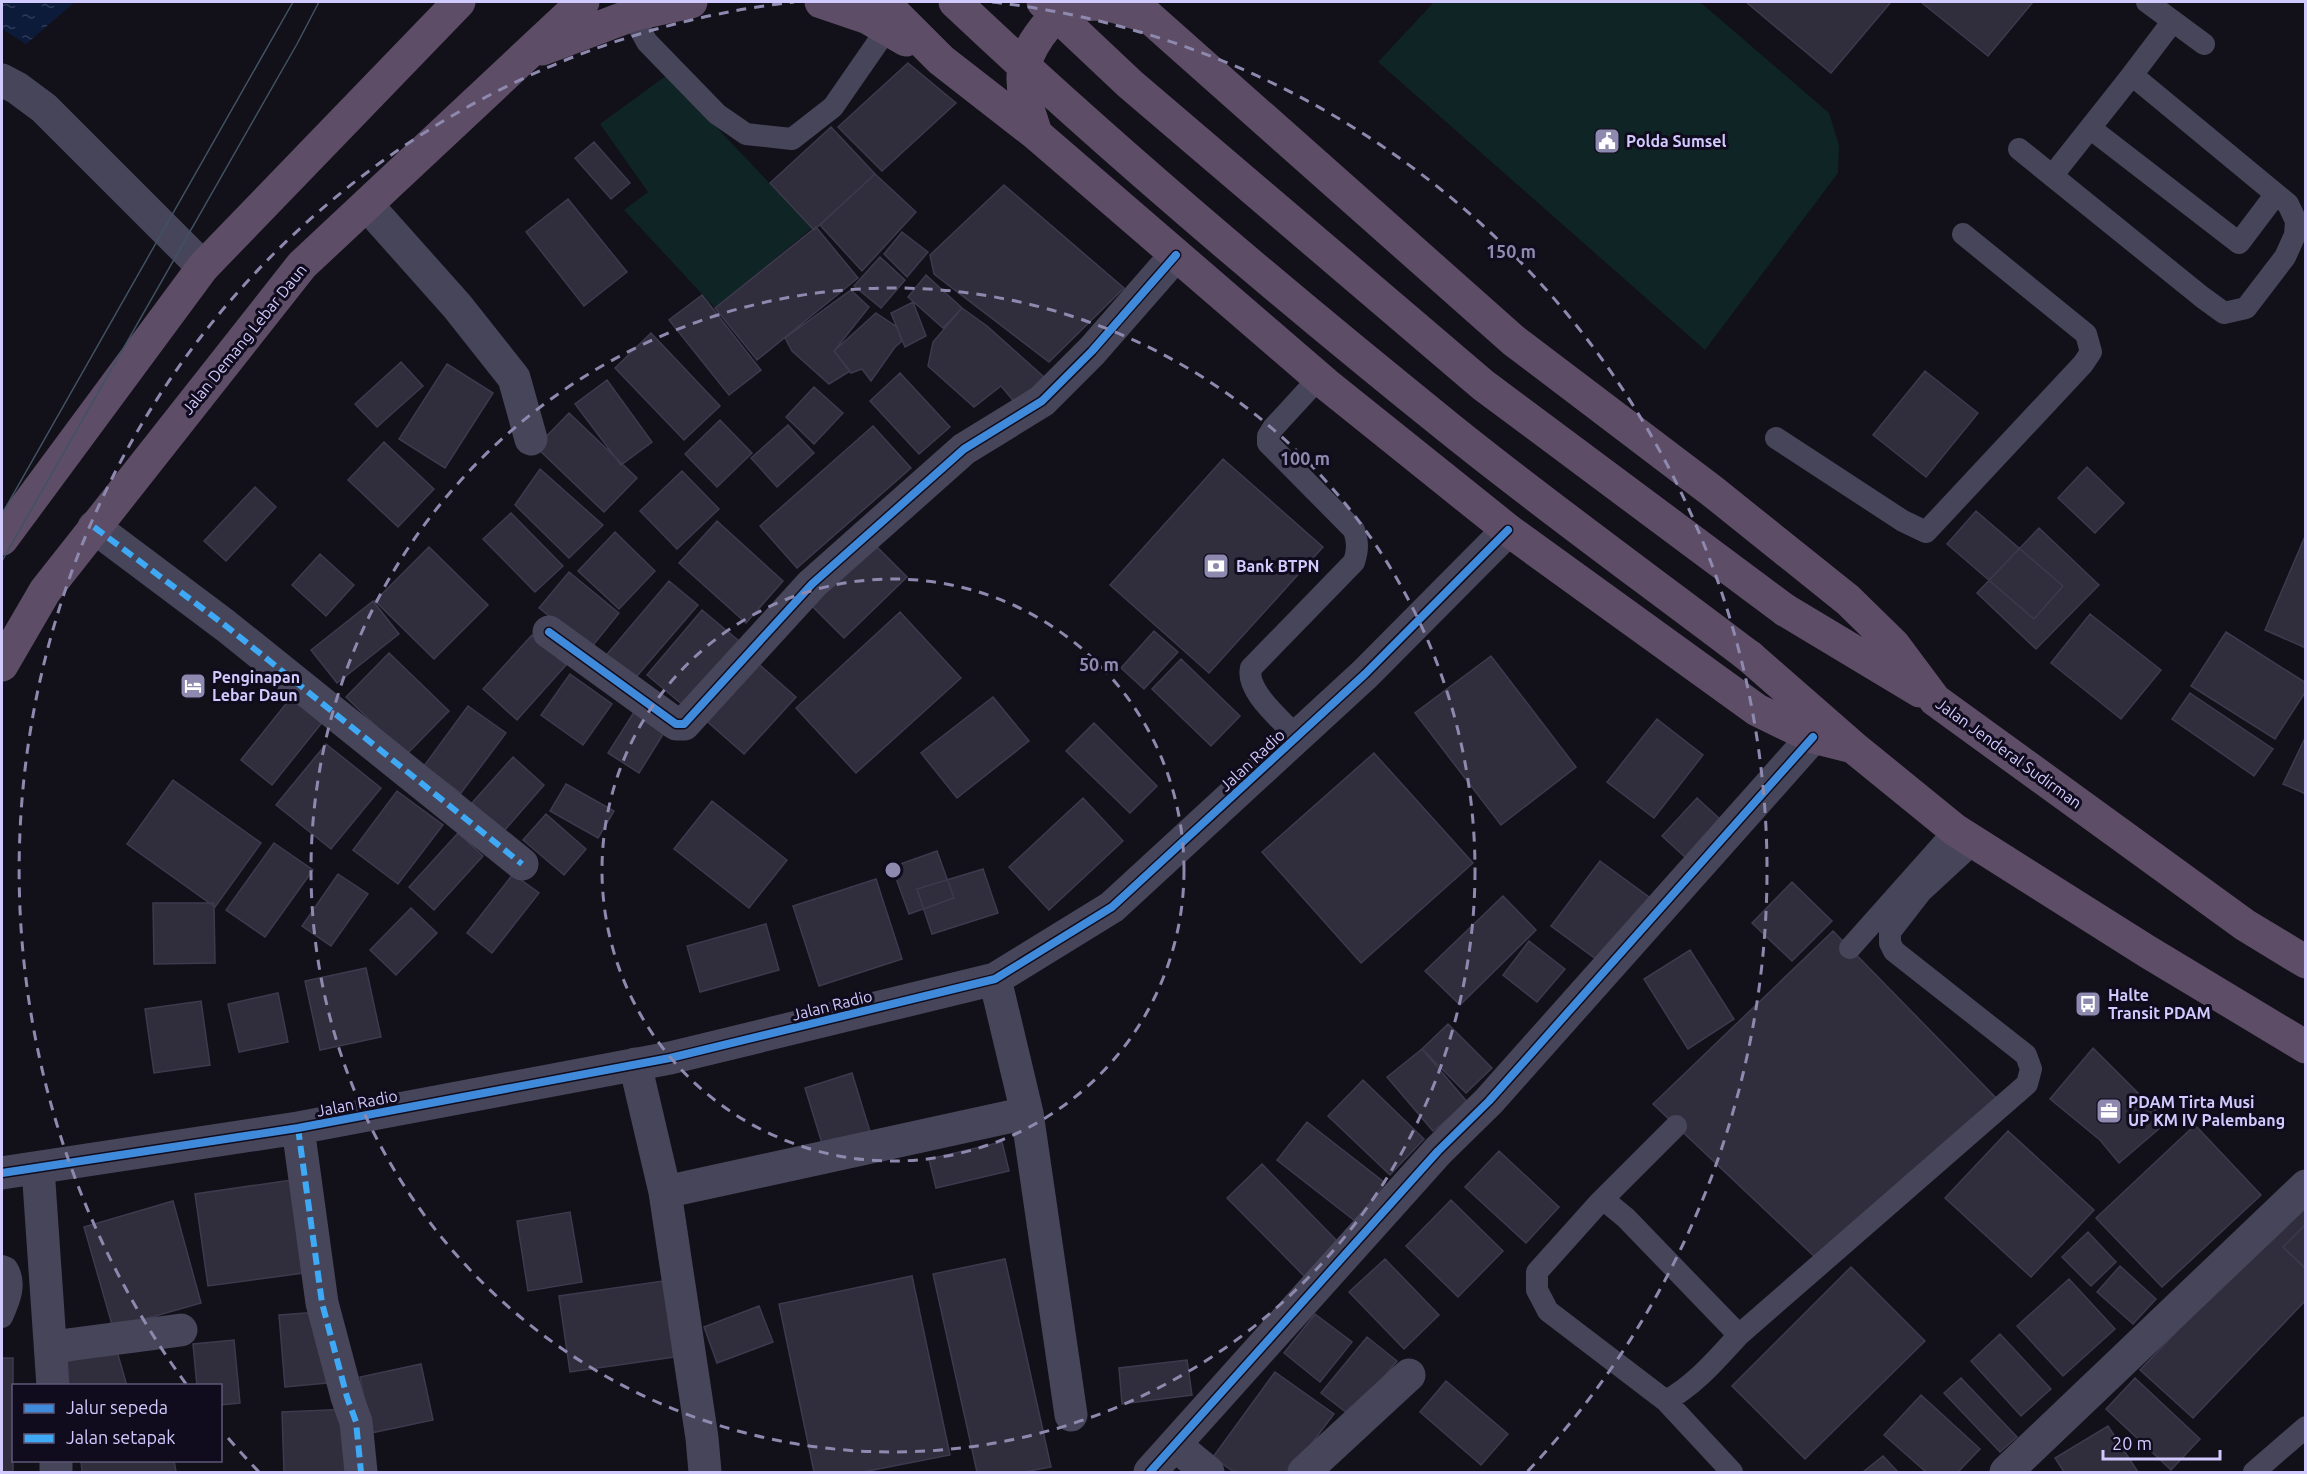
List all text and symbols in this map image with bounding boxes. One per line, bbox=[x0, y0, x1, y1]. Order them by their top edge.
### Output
public building icon: Polda Sumsel bbox=[1592, 126, 1622, 156]
place label: Polda Sumsel bbox=[1626, 132, 1726, 150]
text: 150 m bbox=[1486, 241, 1536, 261]
street label: Jalan Demang Lebar Daun bbox=[178, 260, 310, 418]
text: 100 m bbox=[1280, 448, 1330, 468]
bank icon: Bank BTPN bbox=[1201, 551, 1231, 581]
place label: Bank BTPN bbox=[1236, 557, 1319, 575]
text: 50 m bbox=[1079, 654, 1119, 674]
place label: Penginapan Lebar Daun bbox=[212, 668, 300, 704]
hotel icon: Penginapan Lebar Daun bbox=[178, 671, 208, 701]
street label: Jalan Jenderal Sudirman bbox=[1933, 694, 2085, 812]
street label: Jalan Radio bbox=[1216, 725, 1288, 795]
centre of rings bbox=[883, 860, 903, 880]
street label: Jalan Radio bbox=[790, 986, 874, 1024]
place label: Halte Transit PDAM bbox=[2108, 986, 2211, 1022]
bus stop icon: Halte Transit PDAM bbox=[2073, 989, 2103, 1019]
street label: Jalan Radio bbox=[315, 1086, 399, 1120]
place label: PDAM Tirta Musi UP KM IV Palembang bbox=[2128, 1093, 2285, 1129]
office icon: PDAM Tirta Musi UP KM IV Palembang bbox=[2094, 1096, 2124, 1126]
legend bbox=[12, 1384, 222, 1462]
text: Jalur sepeda bbox=[66, 1397, 168, 1417]
scale bar bbox=[2103, 1423, 2220, 1461]
text: Jalan setapak bbox=[66, 1427, 175, 1447]
text: 20 m bbox=[2112, 1433, 2152, 1453]

